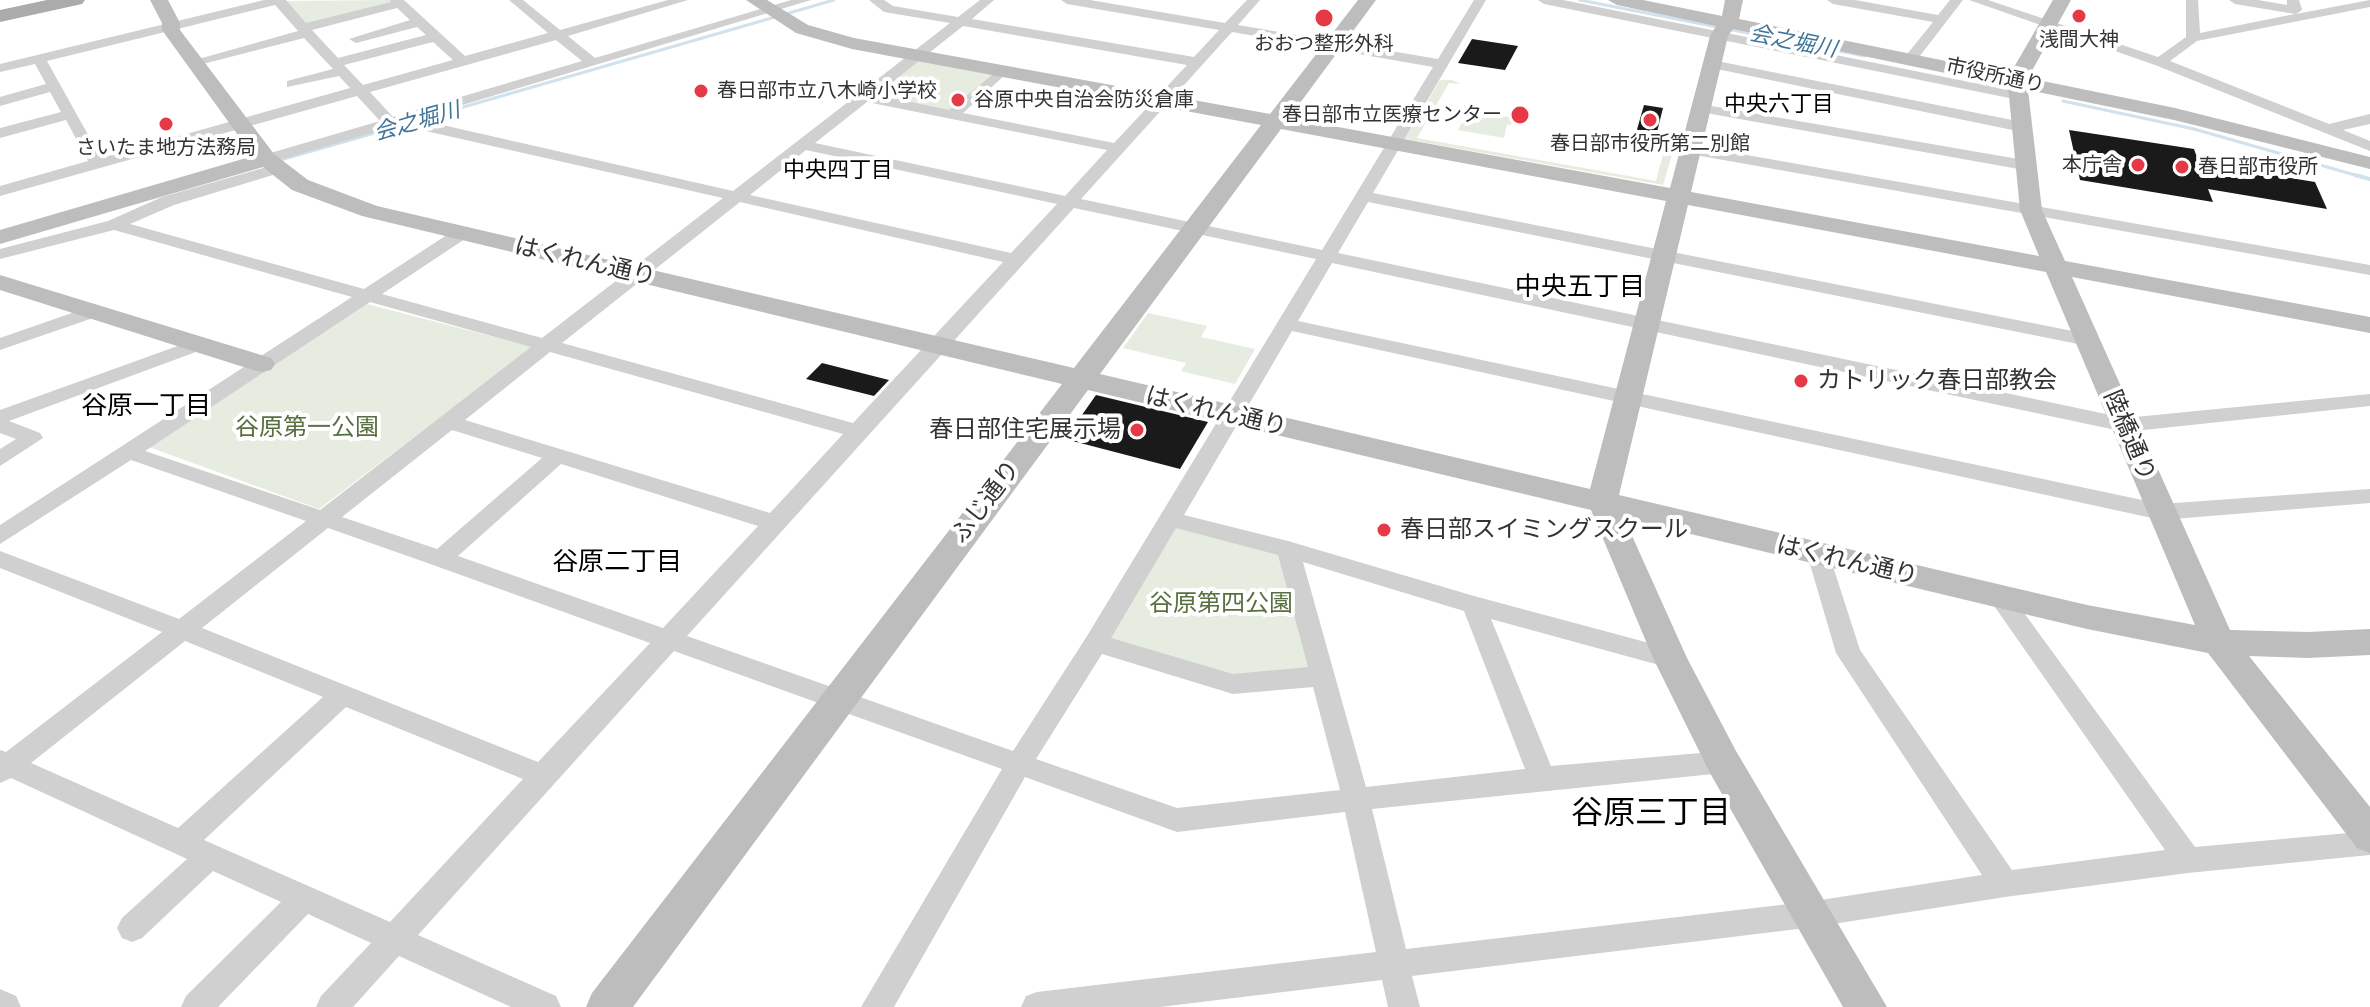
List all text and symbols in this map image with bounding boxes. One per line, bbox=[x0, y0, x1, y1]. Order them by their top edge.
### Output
marker: おおつ整形外科 bbox=[1313, 7, 1335, 29]
marker: 浅間大神 bbox=[2070, 7, 2088, 25]
water label: 会之堀川 bbox=[1747, 21, 1839, 63]
place label: 浅間大神 bbox=[2039, 28, 2119, 52]
place label: おおつ整形外科 bbox=[1254, 32, 1394, 56]
street label: 市役所通り bbox=[1944, 54, 2046, 98]
place label: 春日部市立八木崎小学校 bbox=[717, 79, 937, 103]
marker: 春日部市立八木崎小学校 bbox=[692, 82, 710, 100]
place label: 谷原中央自治会防災倉庫 bbox=[974, 88, 1194, 112]
marker: 谷原中央自治会防災倉庫 bbox=[949, 91, 967, 109]
district label: 中央六丁目 bbox=[1724, 92, 1834, 118]
water label: 会之堀川 bbox=[371, 97, 463, 147]
place label: 春日部市立医療センター bbox=[1282, 103, 1502, 127]
marker: 春日部市立医療センター bbox=[1509, 104, 1531, 126]
marker: 春日部市役所第二別館 bbox=[1641, 111, 1659, 129]
marker: さいたま地方法務局 bbox=[157, 115, 175, 133]
place label: 春日部市役所第二別館 bbox=[1550, 132, 1750, 156]
place label: さいたま地方法務局 bbox=[76, 136, 256, 160]
place label: 本庁舎 bbox=[2062, 153, 2122, 177]
place label: 春日部市役所 bbox=[2198, 155, 2318, 179]
marker: 本庁舎 bbox=[2129, 156, 2147, 174]
district label: 中央四丁目 bbox=[783, 158, 893, 184]
marker: 春日部市役所 bbox=[2173, 158, 2191, 176]
street label: はくれん通り bbox=[512, 232, 658, 292]
district label: 中央五丁目 bbox=[1515, 272, 1645, 304]
place label: カトリック春日部教会 bbox=[1817, 367, 2057, 395]
marker: カトリック春日部教会 bbox=[1792, 372, 1810, 390]
street label: はくれん通り bbox=[1143, 382, 1289, 442]
street label: 陸橋通り bbox=[2097, 386, 2161, 486]
district label: 谷原一丁目 bbox=[81, 391, 211, 423]
park label: 谷原第一公園 bbox=[235, 414, 379, 442]
place label: 春日部住宅展示場 bbox=[929, 416, 1121, 444]
marker: 春日部住宅展示場 bbox=[1128, 421, 1146, 439]
street label: ふじ通り bbox=[946, 455, 1026, 549]
place label: 春日部スイミングスクール bbox=[1400, 516, 1688, 544]
marker: 春日部スイミングスクール bbox=[1375, 521, 1393, 539]
street label: はくれん通り bbox=[1774, 531, 1920, 591]
district label: 谷原二丁目 bbox=[552, 547, 682, 579]
park label: 谷原第四公園 bbox=[1149, 590, 1293, 618]
district label: 谷原三丁目 bbox=[1571, 795, 1731, 833]

